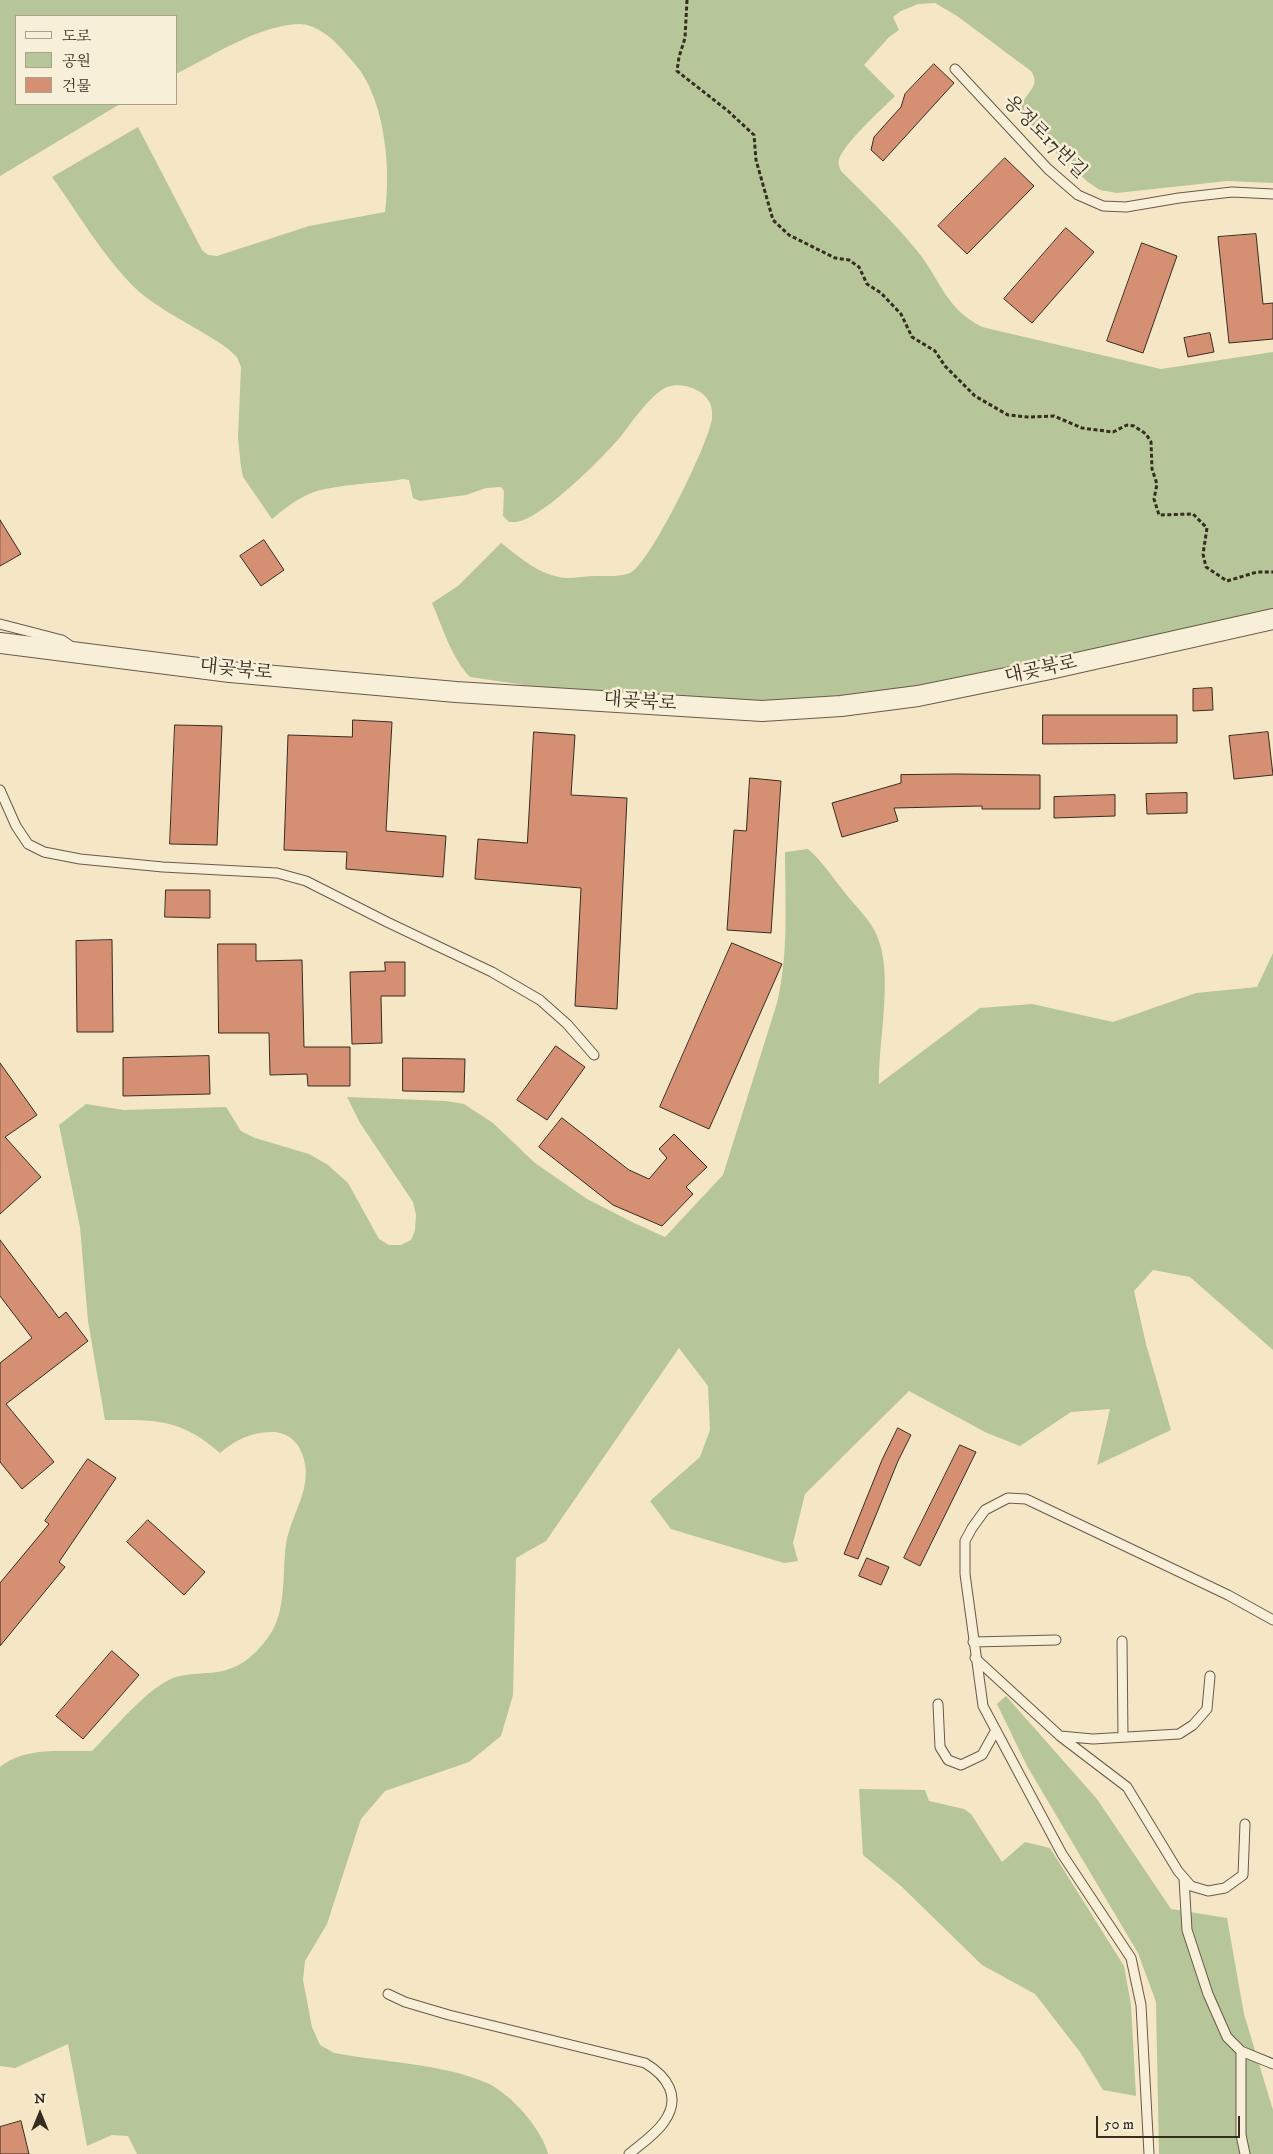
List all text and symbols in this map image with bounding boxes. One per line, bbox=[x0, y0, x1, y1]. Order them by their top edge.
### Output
legend bbox=[15, 15, 178, 105]
text: 도로 bbox=[62, 27, 91, 46]
text: 공원 bbox=[62, 52, 91, 71]
text: 건물 bbox=[62, 77, 91, 96]
street label: 옹정로17번길 bbox=[997, 91, 1091, 185]
street label: 대곶북로 bbox=[1003, 652, 1079, 690]
street label: 대곶북로 bbox=[198, 656, 274, 686]
street label: 대곶북로 bbox=[603, 689, 677, 717]
north arrow bbox=[15, 2089, 65, 2139]
text: N bbox=[34, 2090, 46, 2108]
scale bar bbox=[1098, 2106, 1242, 2138]
text: 50 m bbox=[1104, 2115, 1134, 2134]

